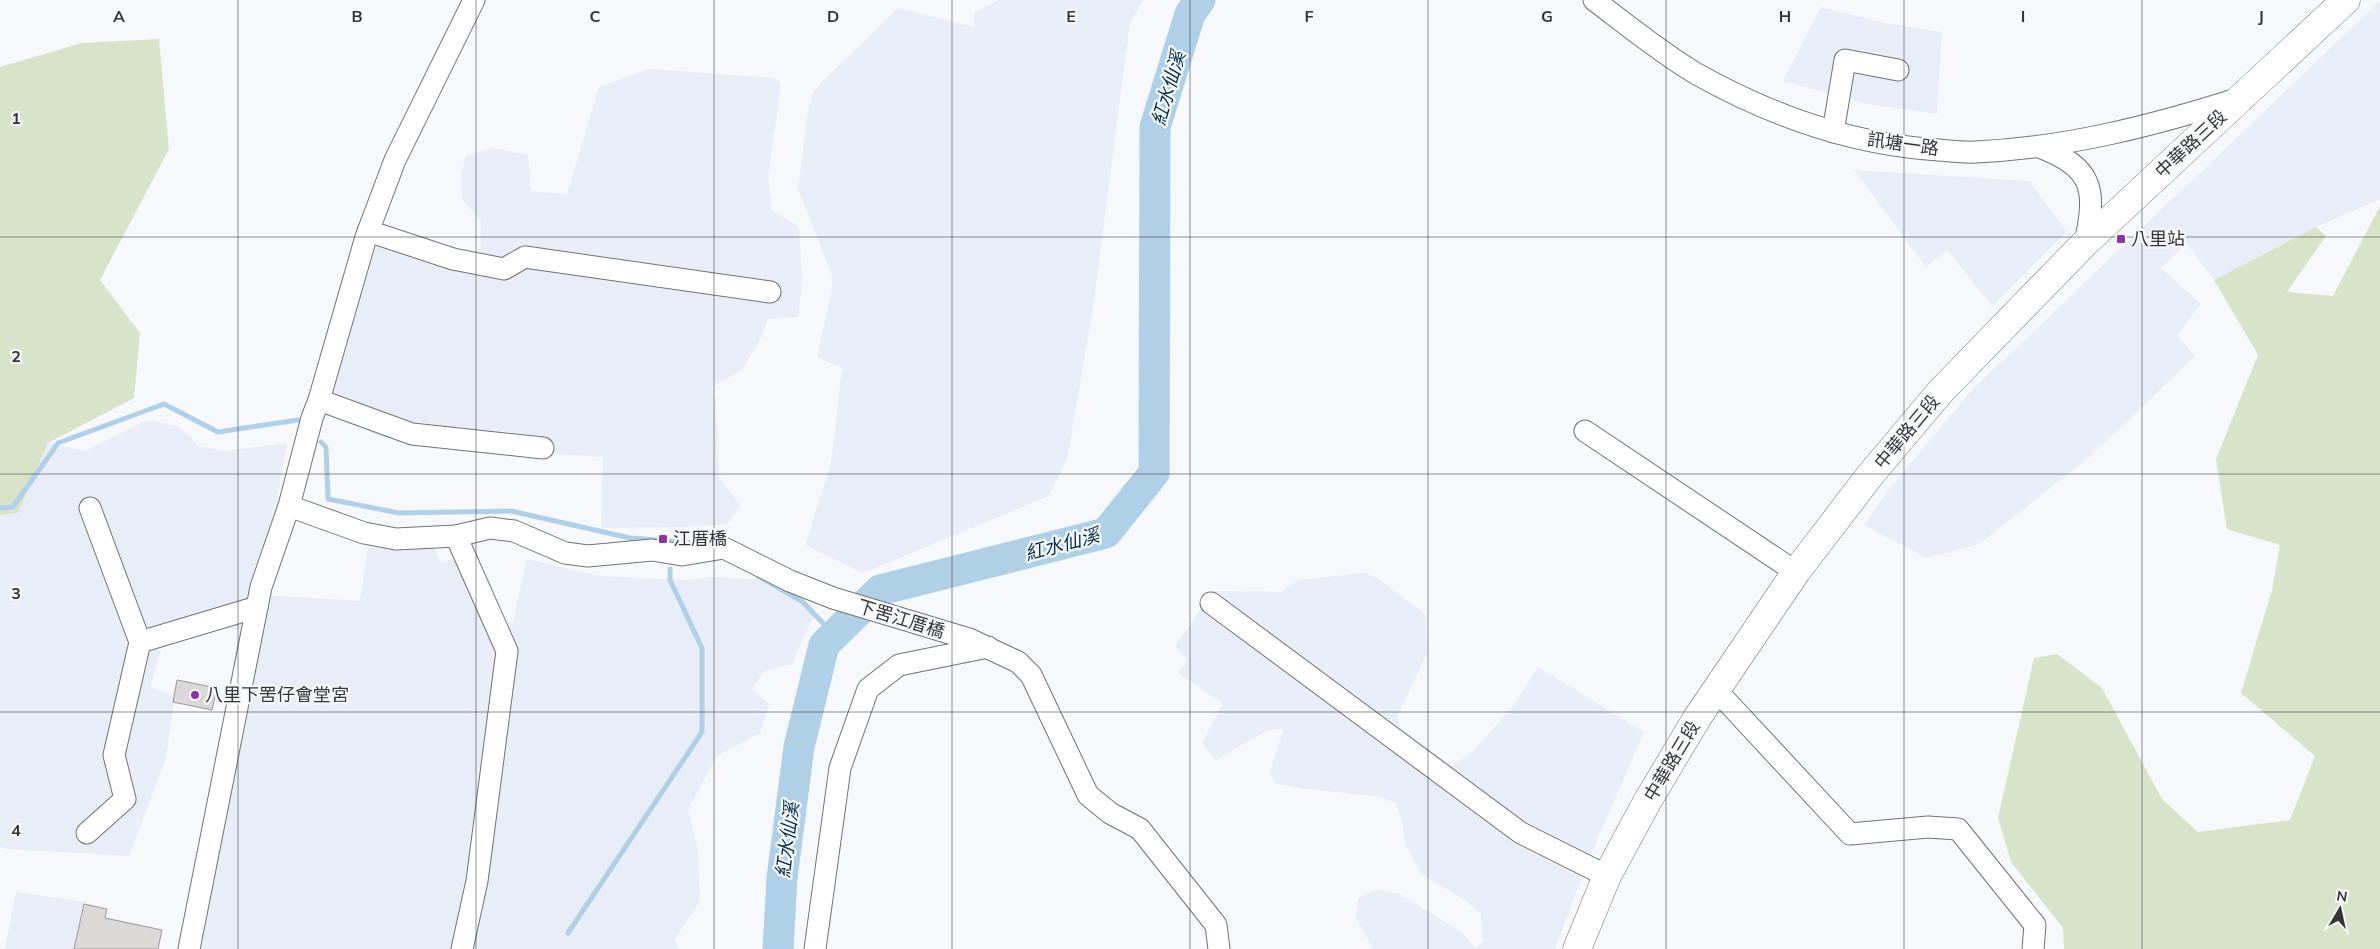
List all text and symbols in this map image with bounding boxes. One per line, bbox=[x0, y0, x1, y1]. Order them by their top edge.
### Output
text: A bbox=[113, 6, 125, 26]
text: B bbox=[351, 6, 363, 26]
text: C bbox=[590, 6, 601, 26]
text: D bbox=[827, 6, 839, 26]
text: E bbox=[1066, 6, 1076, 26]
text: F bbox=[1304, 6, 1314, 26]
text: G bbox=[1541, 6, 1553, 26]
text: H bbox=[1779, 6, 1791, 26]
text: I bbox=[2021, 6, 2025, 26]
text: J bbox=[2258, 6, 2264, 26]
water label: 紅水仙溪 bbox=[1146, 45, 1191, 128]
street label: 中華路三段 bbox=[2150, 105, 2231, 183]
text: 1 bbox=[11, 108, 21, 128]
street label: 訊塘一路 bbox=[1866, 127, 1940, 160]
place label: 八里站 bbox=[2131, 227, 2185, 250]
marker: 八里站 bbox=[2115, 233, 2127, 245]
text: 2 bbox=[11, 346, 21, 366]
street label: 中華路三段 bbox=[1869, 390, 1944, 474]
water label: 紅水仙溪 bbox=[1022, 522, 1105, 565]
place label: 江厝橋 bbox=[673, 527, 727, 550]
marker: 江厝橋 bbox=[657, 533, 669, 545]
text: 3 bbox=[11, 583, 21, 603]
street label: 下罟江厝橋 bbox=[855, 594, 948, 643]
place label: 八里下罟仔會堂宮 bbox=[205, 683, 349, 706]
marker: 八里下罟仔會堂宮 bbox=[189, 689, 201, 701]
street label: 中華路三段 bbox=[1639, 716, 1705, 805]
water label: 紅水仙溪 bbox=[770, 798, 804, 879]
text: 4 bbox=[11, 820, 21, 840]
north arrow bbox=[2315, 884, 2365, 934]
text: N bbox=[2335, 886, 2349, 906]

